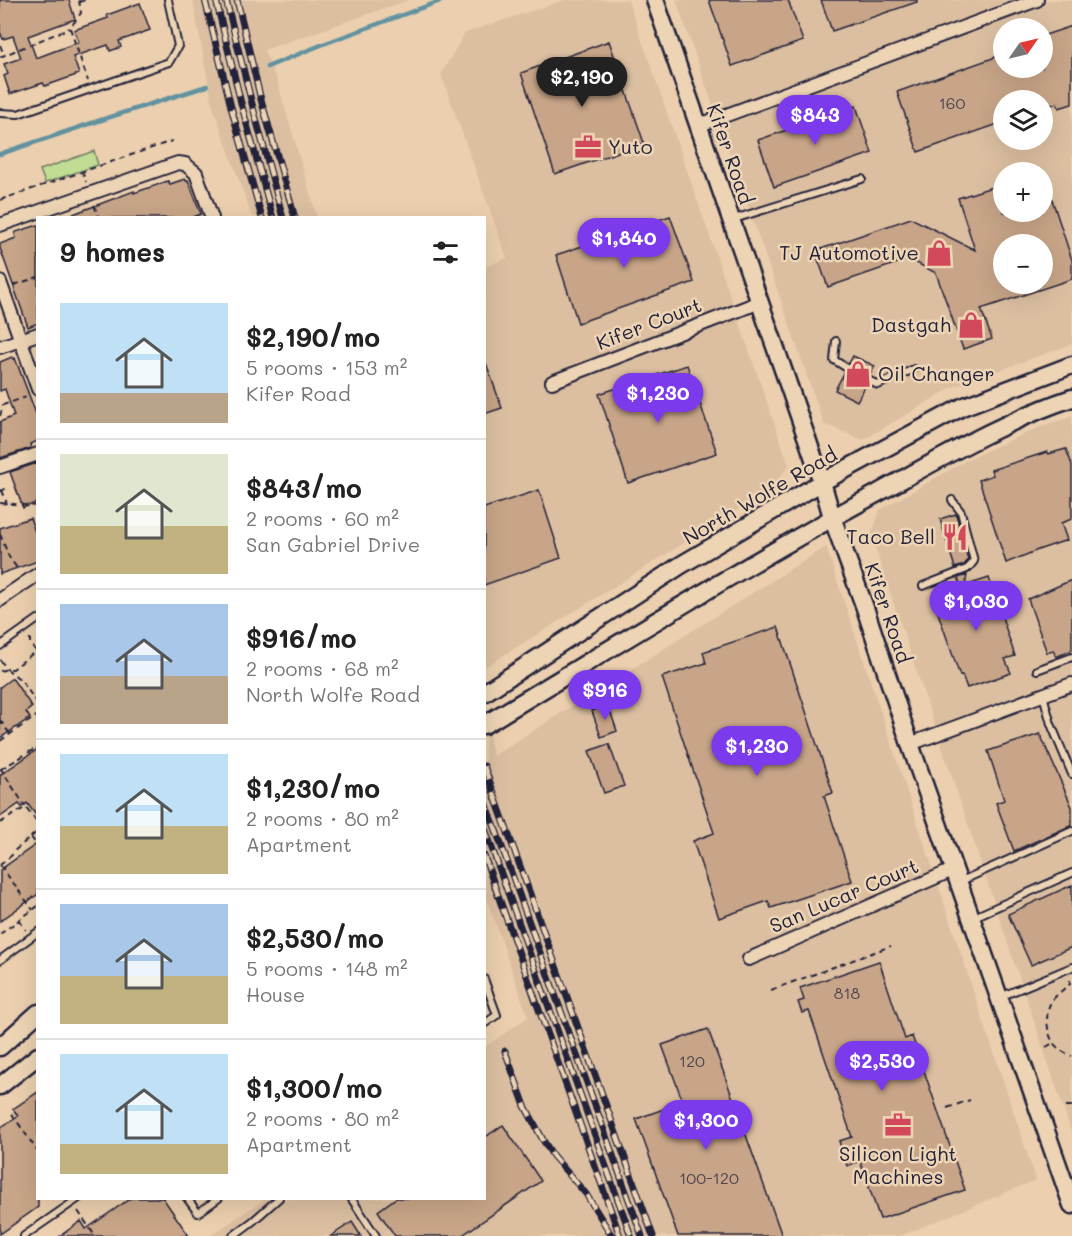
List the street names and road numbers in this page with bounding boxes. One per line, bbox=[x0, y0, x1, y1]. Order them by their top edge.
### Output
street label: Kifer Road bbox=[702, 100, 760, 207]
street label: Kifer Court bbox=[592, 291, 705, 355]
street label: North Wolfe Road bbox=[678, 440, 841, 550]
street label: Kifer Road bbox=[860, 559, 918, 666]
street label: San Lucar Court bbox=[765, 852, 922, 938]

